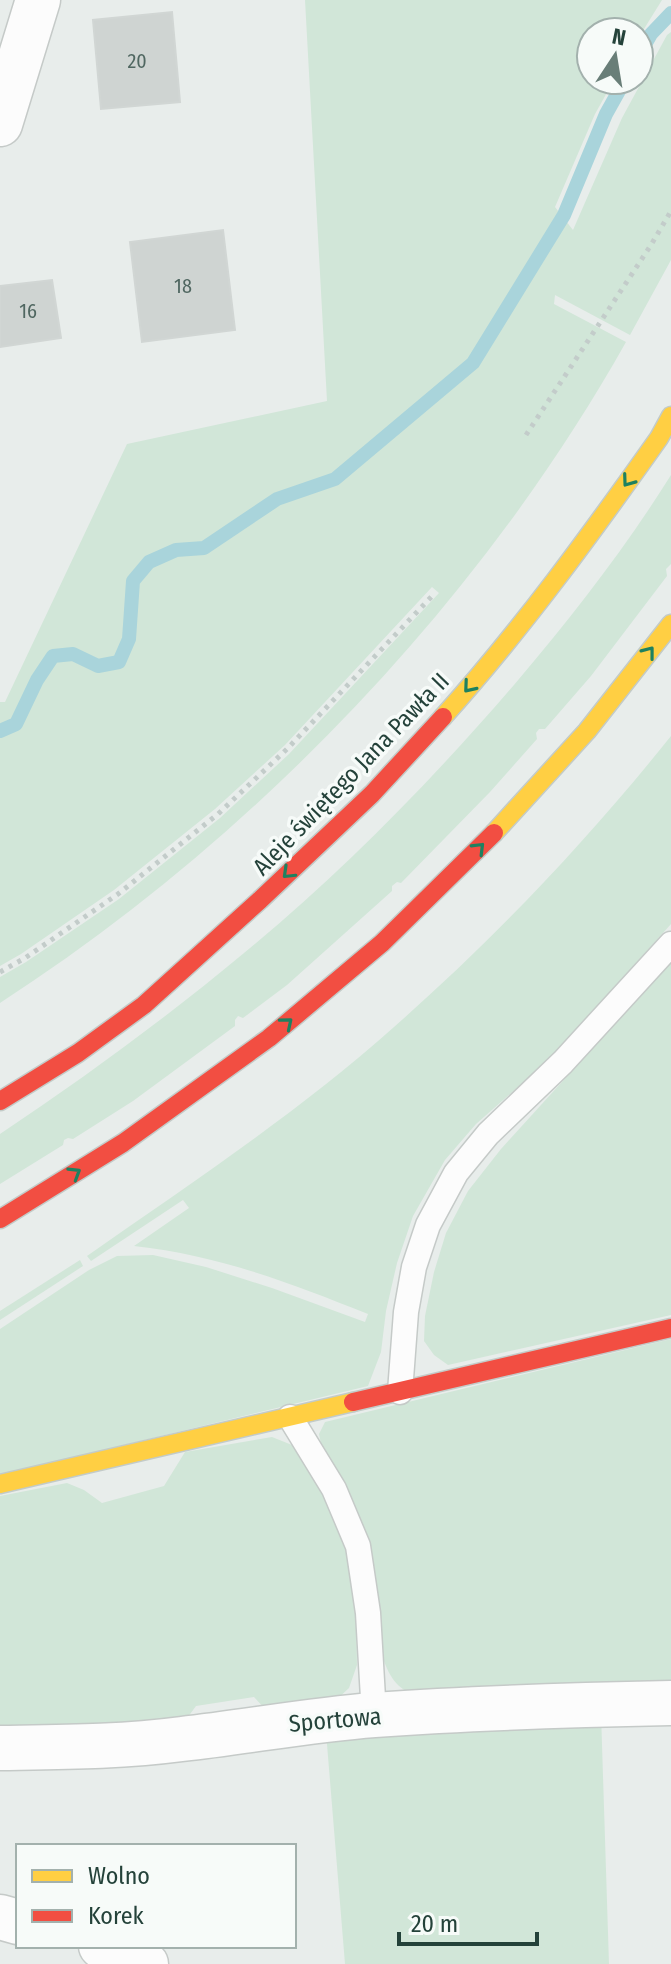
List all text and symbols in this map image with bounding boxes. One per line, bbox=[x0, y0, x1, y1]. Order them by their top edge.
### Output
north arrow bbox=[575, 16, 655, 96]
text: N bbox=[610, 22, 628, 52]
house number: 20 bbox=[127, 49, 147, 73]
house number: 18 bbox=[174, 274, 192, 298]
house number: 16 bbox=[19, 299, 37, 323]
one-way arrow bbox=[623, 473, 638, 487]
one-way arrow bbox=[640, 646, 654, 661]
street label: Aleje świętego Jana Pawła II bbox=[247, 667, 455, 881]
one-way arrow bbox=[464, 678, 479, 692]
one-way arrow bbox=[470, 842, 484, 857]
one-way arrow bbox=[283, 864, 297, 879]
one-way arrow bbox=[278, 1018, 292, 1033]
one-way arrow bbox=[66, 1168, 81, 1183]
street label: Sportowa bbox=[287, 1702, 383, 1738]
legend bbox=[16, 1844, 296, 1948]
text: Wolno bbox=[88, 1862, 150, 1890]
scale bar bbox=[399, 1896, 537, 1946]
text: Korek bbox=[88, 1902, 145, 1930]
text: 20 m bbox=[411, 1910, 458, 1938]

